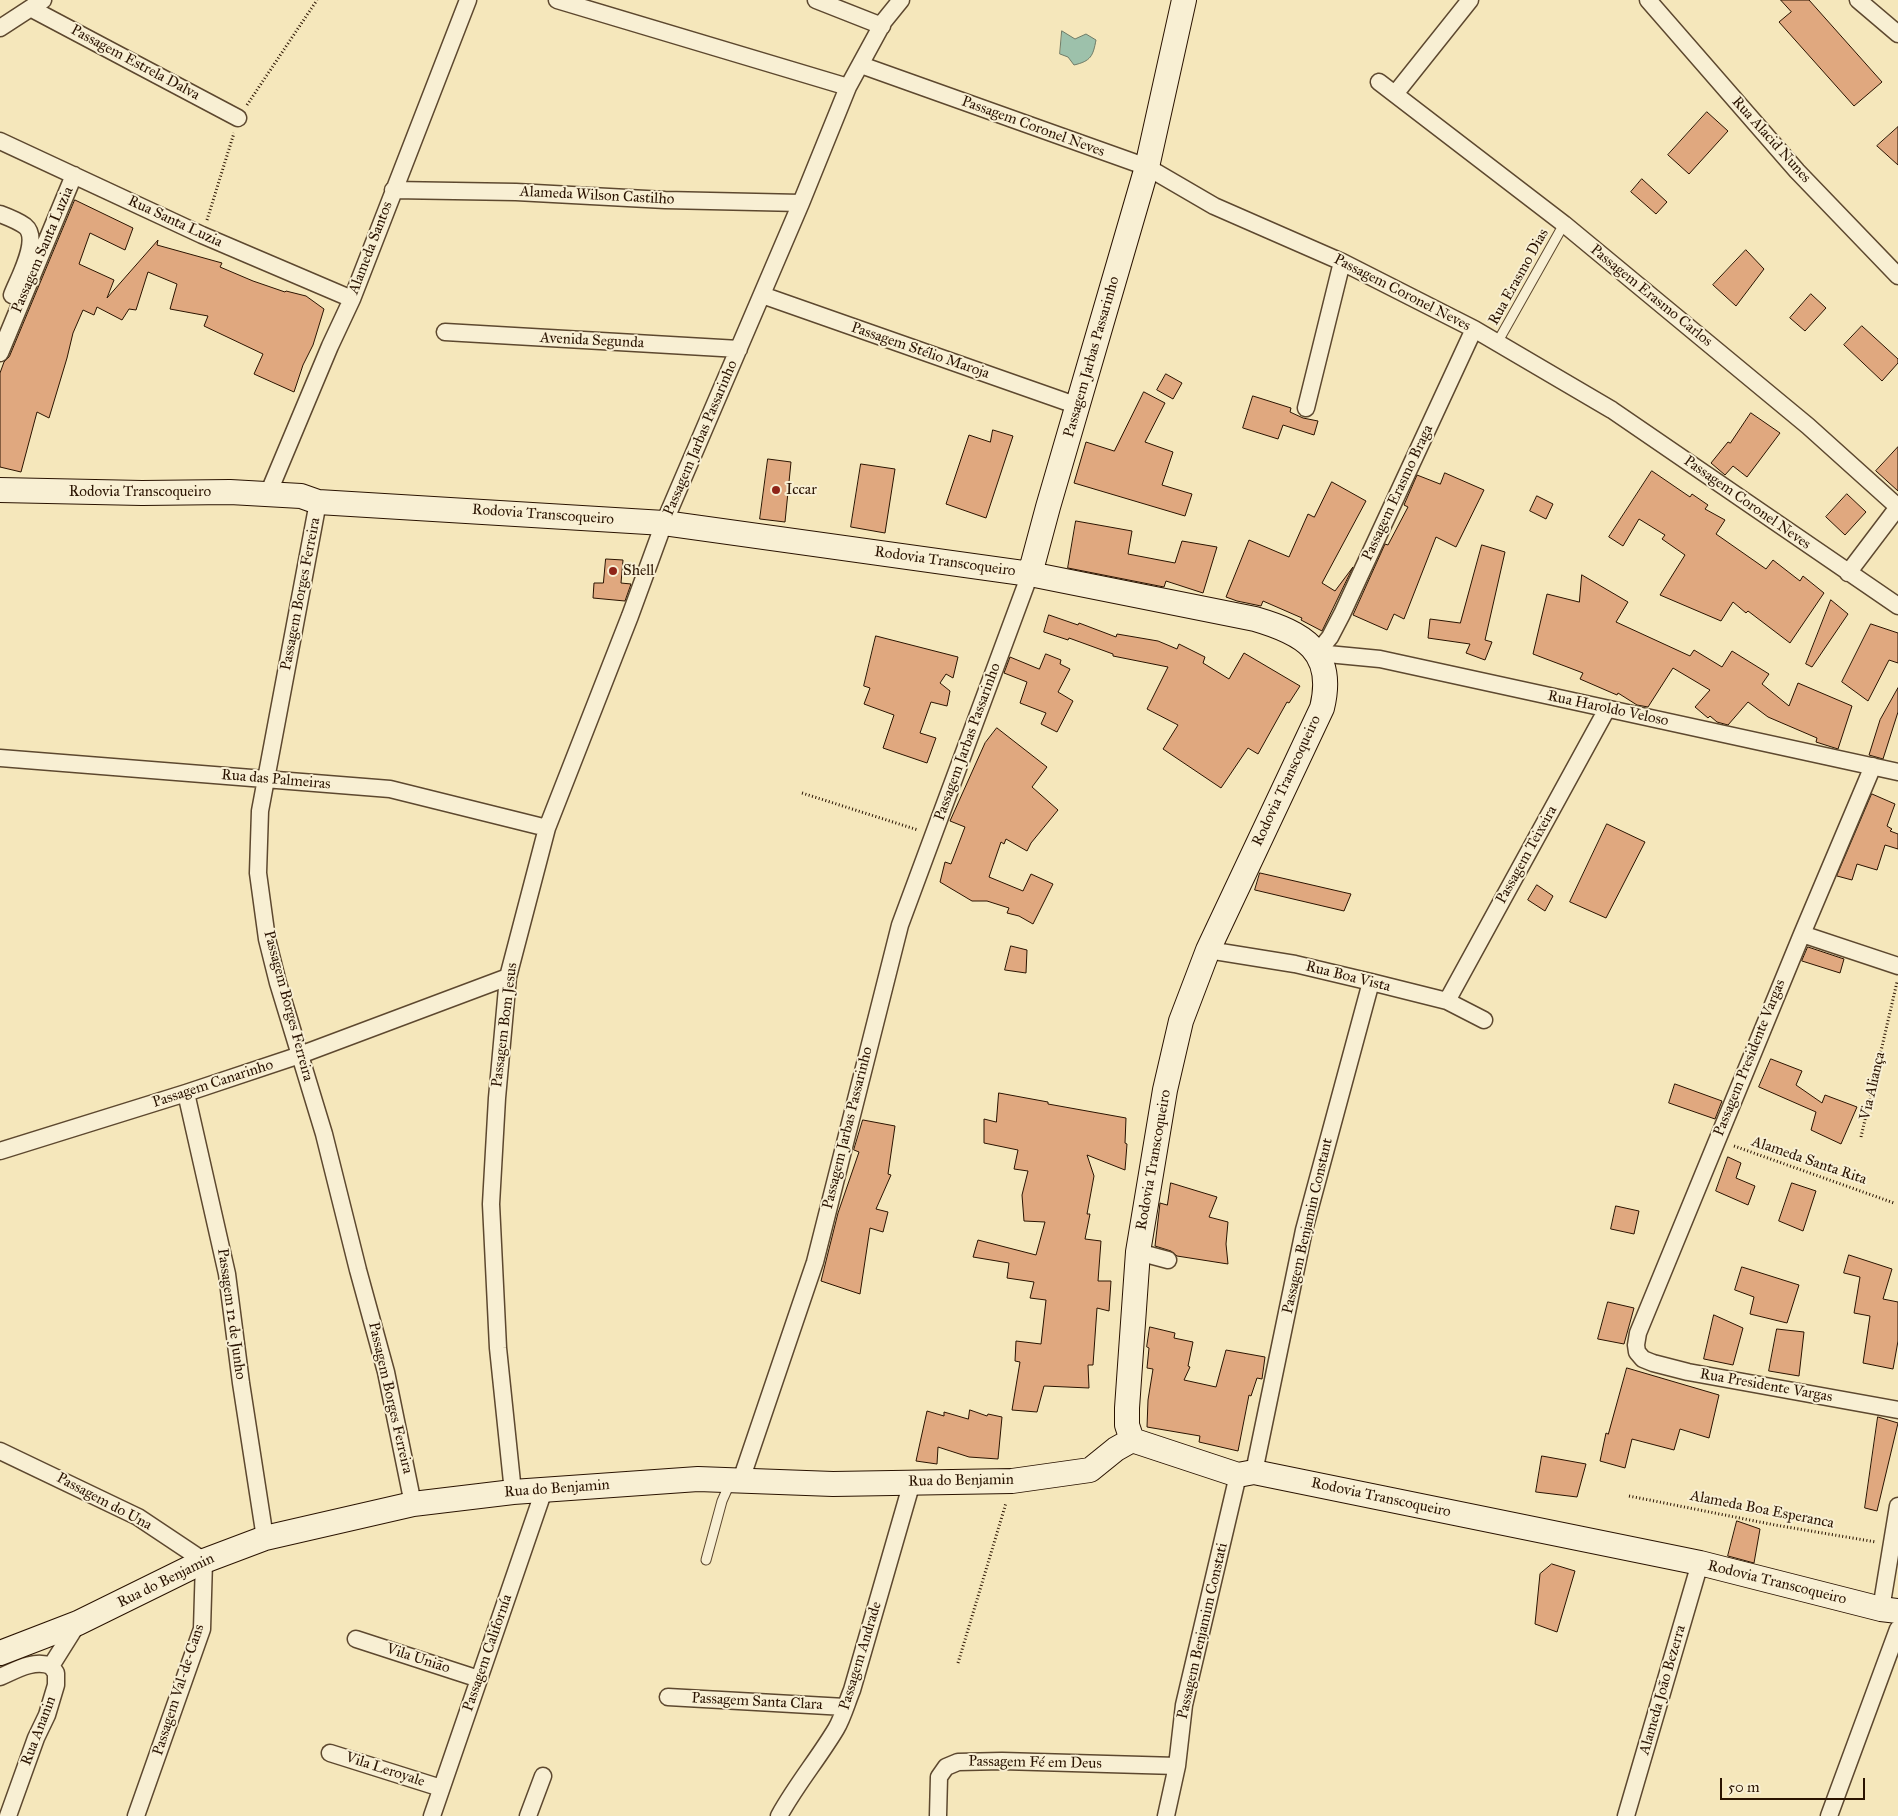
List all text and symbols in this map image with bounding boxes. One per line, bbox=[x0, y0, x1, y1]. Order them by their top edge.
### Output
street label: Passagem Estrela Dalva bbox=[67, 21, 203, 105]
street label: Passagem Coronel Neves bbox=[959, 93, 1107, 161]
street label: Rua Alacid Nunes bbox=[1728, 93, 1814, 187]
street label: Alameda Wilson Castilho bbox=[519, 183, 675, 209]
street label: Passagem Santa Luzia bbox=[8, 184, 78, 316]
street label: Rua Santa Luzia bbox=[125, 192, 225, 252]
street label: Alameda Santos bbox=[345, 199, 397, 297]
street label: Rua Erasmo Dias bbox=[1485, 226, 1553, 328]
street label: Passagem Erasmo Carlos bbox=[1586, 241, 1716, 351]
street label: Passagem Coronel Neves bbox=[1331, 251, 1473, 335]
street label: Passagem Jarbas Passarinho bbox=[1060, 274, 1124, 440]
street label: Passagem Stélio Maroja bbox=[848, 319, 992, 383]
street label: Avenida Segunda bbox=[540, 329, 644, 353]
street label: Passagem Jarbas Passarinho bbox=[660, 358, 742, 518]
street label: Passagem Erasmo Braga bbox=[1359, 422, 1437, 564]
street label: Passagem Coronel Neves bbox=[1680, 452, 1814, 554]
place label: Iccar bbox=[786, 481, 817, 499]
street label: Rodovia Transcoqueiro bbox=[69, 483, 211, 501]
marker: Iccar bbox=[770, 484, 782, 496]
street label: Rodovia Transcoqueiro bbox=[471, 501, 615, 529]
street label: Passagem Borges Ferreira bbox=[277, 516, 325, 672]
street label: Rodovia Transcoqueiro bbox=[873, 543, 1017, 581]
place label: Shell bbox=[623, 562, 654, 580]
marker: Shell bbox=[607, 565, 619, 577]
street label: Passagem Jarbas Passarinho bbox=[931, 661, 1005, 823]
street label: Rua Haroldo Veloso bbox=[1546, 687, 1670, 731]
street label: Rodovia Transcoqueiro bbox=[1249, 713, 1325, 849]
street label: Rua das Palmeiras bbox=[221, 766, 331, 794]
street label: Passagem Teixeira bbox=[1493, 803, 1561, 907]
street label: Passagem Borges Ferreira bbox=[259, 929, 317, 1083]
street label: Rua Boa Vista bbox=[1304, 958, 1392, 996]
street label: Passagem Bom Jesus bbox=[488, 962, 522, 1088]
street label: Passagem Presidente Vargas bbox=[1710, 977, 1790, 1139]
street label: Passagem Jarbas Passarinho bbox=[819, 1045, 877, 1211]
street label: Via Aliança bbox=[1856, 1050, 1890, 1122]
street label: Passagem Canarinho bbox=[150, 1056, 276, 1112]
street label: Rodovia Transcoqueiro bbox=[1133, 1088, 1175, 1232]
street label: Alameda Santa Rita bbox=[1749, 1133, 1869, 1189]
street label: Passagem Benjamin Constant bbox=[1279, 1136, 1337, 1316]
street label: Passagem 12 de Junho bbox=[213, 1247, 249, 1381]
street label: Passagem Borges Ferreira bbox=[364, 1320, 416, 1476]
street label: Rua Presidente Vargas bbox=[1698, 1365, 1834, 1407]
street label: Passagem do Una bbox=[53, 1469, 155, 1535]
street label: Rua do Benjamin bbox=[908, 1471, 1014, 1491]
street label: Rodovia Transcoqueiro bbox=[1310, 1474, 1452, 1522]
street label: Rua do Benjamin bbox=[504, 1476, 610, 1502]
street label: Alameda Boa Esperanca bbox=[1688, 1487, 1836, 1533]
street label: Passagem Benjamim Constati bbox=[1174, 1541, 1232, 1721]
street label: Rua do Benjamin bbox=[115, 1550, 217, 1612]
street label: Rodovia Transcoqueiro bbox=[1706, 1557, 1848, 1609]
street label: Passagem Californía bbox=[460, 1592, 516, 1714]
street label: Passagem Andrade bbox=[836, 1600, 886, 1712]
street label: Passagem Val-de-Cans bbox=[149, 1622, 209, 1758]
street label: Alameda João Bezerra bbox=[1636, 1623, 1690, 1757]
street label: Vila União bbox=[384, 1640, 452, 1678]
street label: Passagem Santa Clara bbox=[691, 1690, 823, 1714]
street label: Rua Ananin bbox=[18, 1694, 60, 1768]
street label: Vila Leroyale bbox=[343, 1749, 427, 1791]
street label: Passagem Fé em Deus bbox=[968, 1753, 1102, 1773]
scale bar bbox=[1723, 1768, 1868, 1800]
text: 50 m bbox=[1728, 1778, 1760, 1796]

